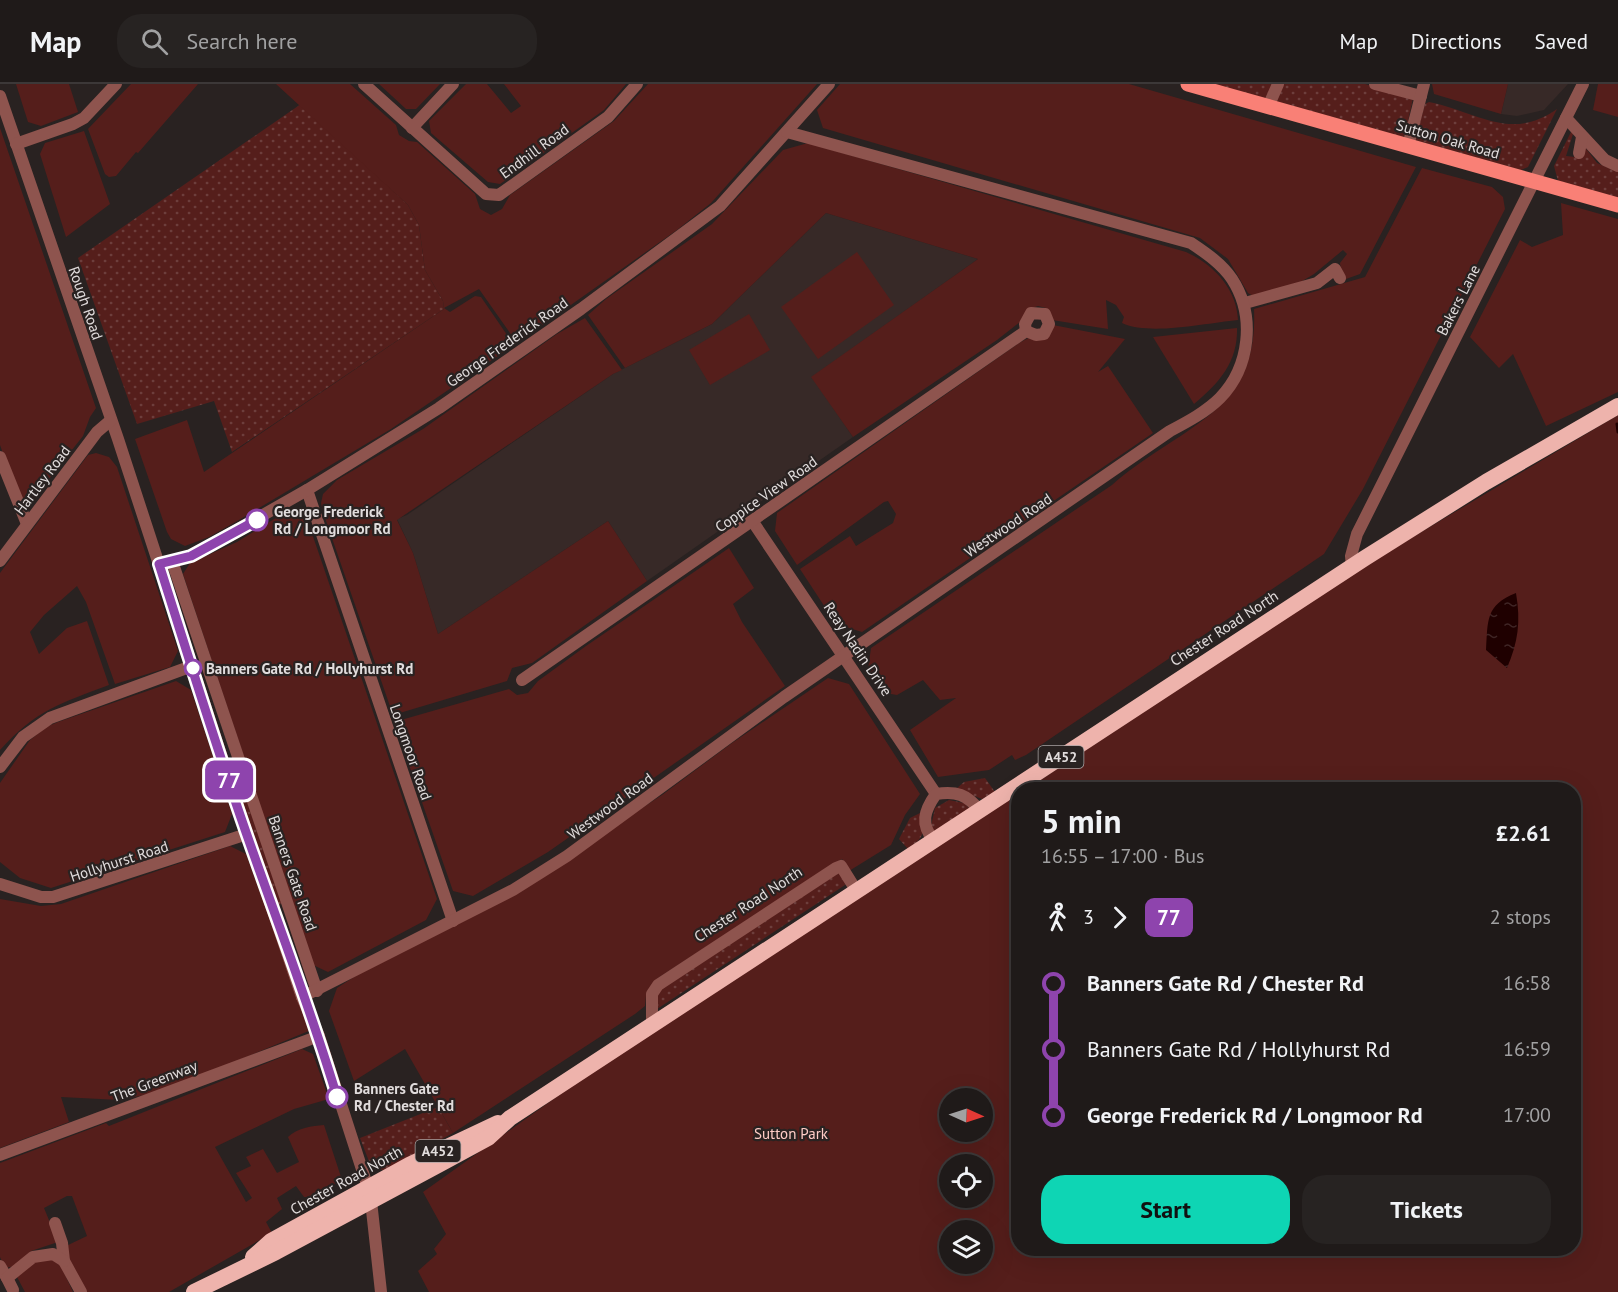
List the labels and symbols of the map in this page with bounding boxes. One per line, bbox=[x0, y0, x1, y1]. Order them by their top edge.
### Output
street label: Sutton Oak Road bbox=[1394, 115, 1502, 163]
street label: Endhill Road bbox=[496, 119, 572, 183]
street label: Bakers Lane bbox=[1432, 261, 1484, 339]
street label: Rough Road bbox=[65, 264, 107, 342]
street label: George Frederick Road bbox=[443, 293, 571, 391]
street label: Hartley Road bbox=[10, 442, 74, 518]
street label: Coppice View Road bbox=[711, 452, 821, 536]
street label: Westwood Road bbox=[961, 489, 1055, 561]
place label: George Frederick Rd / Longmoor Rd bbox=[274, 502, 391, 538]
marker: George Frederick Rd / Longmoor Rd bbox=[246, 509, 268, 531]
street label: Chester Road North bbox=[1166, 586, 1282, 670]
street label: Reay Nadin Drive bbox=[820, 598, 896, 700]
marker: Banners Gate Rd / Hollyhurst Rd bbox=[184, 659, 202, 677]
place label: Banners Gate Rd / Hollyhurst Rd bbox=[206, 659, 413, 678]
street label: Longmoor Road bbox=[386, 701, 436, 803]
road number: A452 bbox=[1038, 746, 1084, 768]
line badge: 77 bbox=[202, 760, 256, 800]
street label: Westwood Road bbox=[563, 768, 657, 844]
street label: Banners Gate Road bbox=[264, 813, 322, 933]
street label: Hollyhurst Road bbox=[67, 836, 171, 886]
street label: Chester Road North bbox=[690, 862, 806, 946]
street label: The Greenway bbox=[108, 1056, 200, 1106]
place label: Banners Gate Rd / Chester Rd bbox=[354, 1079, 454, 1115]
marker: Banners Gate Rd / Chester Rd bbox=[326, 1086, 348, 1108]
north arrow bbox=[939, 1088, 993, 1142]
park label: Sutton Park bbox=[754, 1124, 829, 1143]
road number: A452 bbox=[416, 1140, 460, 1162]
street label: Chester Road North bbox=[287, 1141, 405, 1219]

